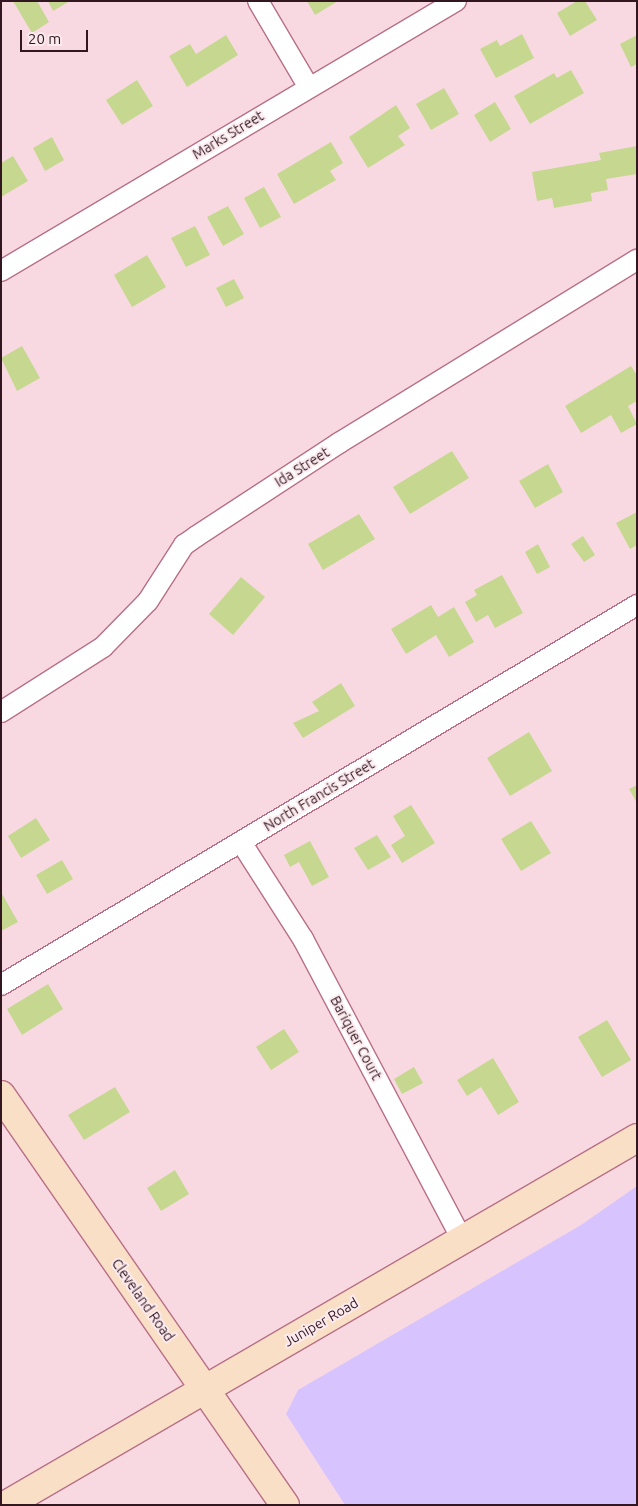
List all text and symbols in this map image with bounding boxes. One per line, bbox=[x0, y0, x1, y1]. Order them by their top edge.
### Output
scale bar bbox=[22, 20, 90, 52]
text: 20 m bbox=[28, 30, 61, 47]
street label: Marks Street bbox=[189, 107, 267, 163]
street label: Ida Street bbox=[272, 444, 332, 490]
street label: North Francis Street bbox=[261, 755, 377, 835]
street label: Bariquer Court bbox=[327, 993, 385, 1083]
street label: Cleveland Road bbox=[108, 1255, 178, 1345]
street label: Juniper Road bbox=[281, 1294, 361, 1350]

